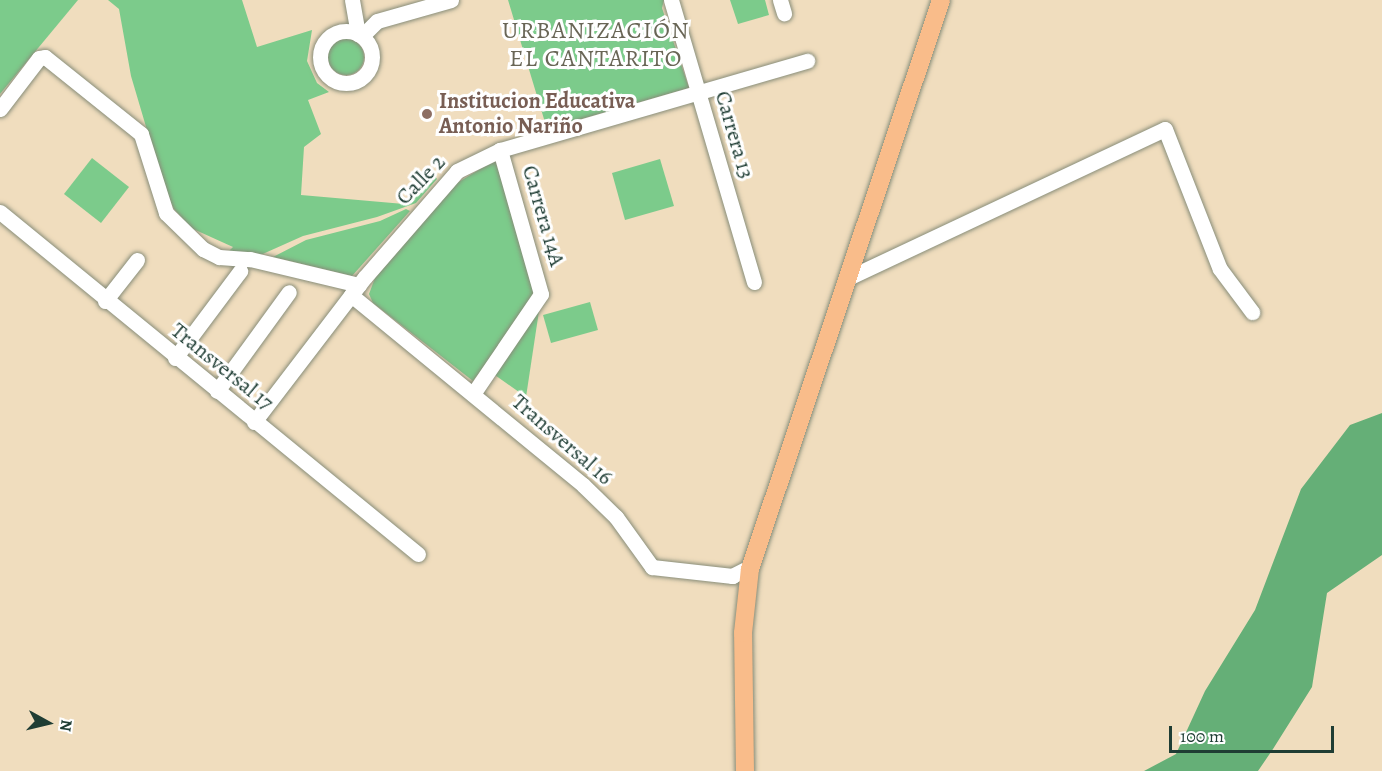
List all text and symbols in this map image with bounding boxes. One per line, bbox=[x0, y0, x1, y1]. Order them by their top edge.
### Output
district label: URBANIZACIÓN EL CANTARITO bbox=[502, 17, 690, 73]
place label: Institucion Educativa Antonio Nariño bbox=[439, 88, 635, 140]
street label: Carrera 13 bbox=[709, 88, 759, 182]
marker: Institucion Educativa Antonio Nariño bbox=[420, 107, 434, 121]
street label: Calle 2 bbox=[391, 149, 451, 211]
street label: Carrera 14A bbox=[516, 163, 570, 269]
street label: Transversal 17 bbox=[166, 318, 278, 416]
street label: Transversal 16 bbox=[506, 389, 618, 491]
north arrow bbox=[18, 693, 78, 753]
scale bar bbox=[1172, 714, 1337, 752]
text: N bbox=[54, 718, 78, 733]
text: 100 m bbox=[1180, 724, 1224, 748]

